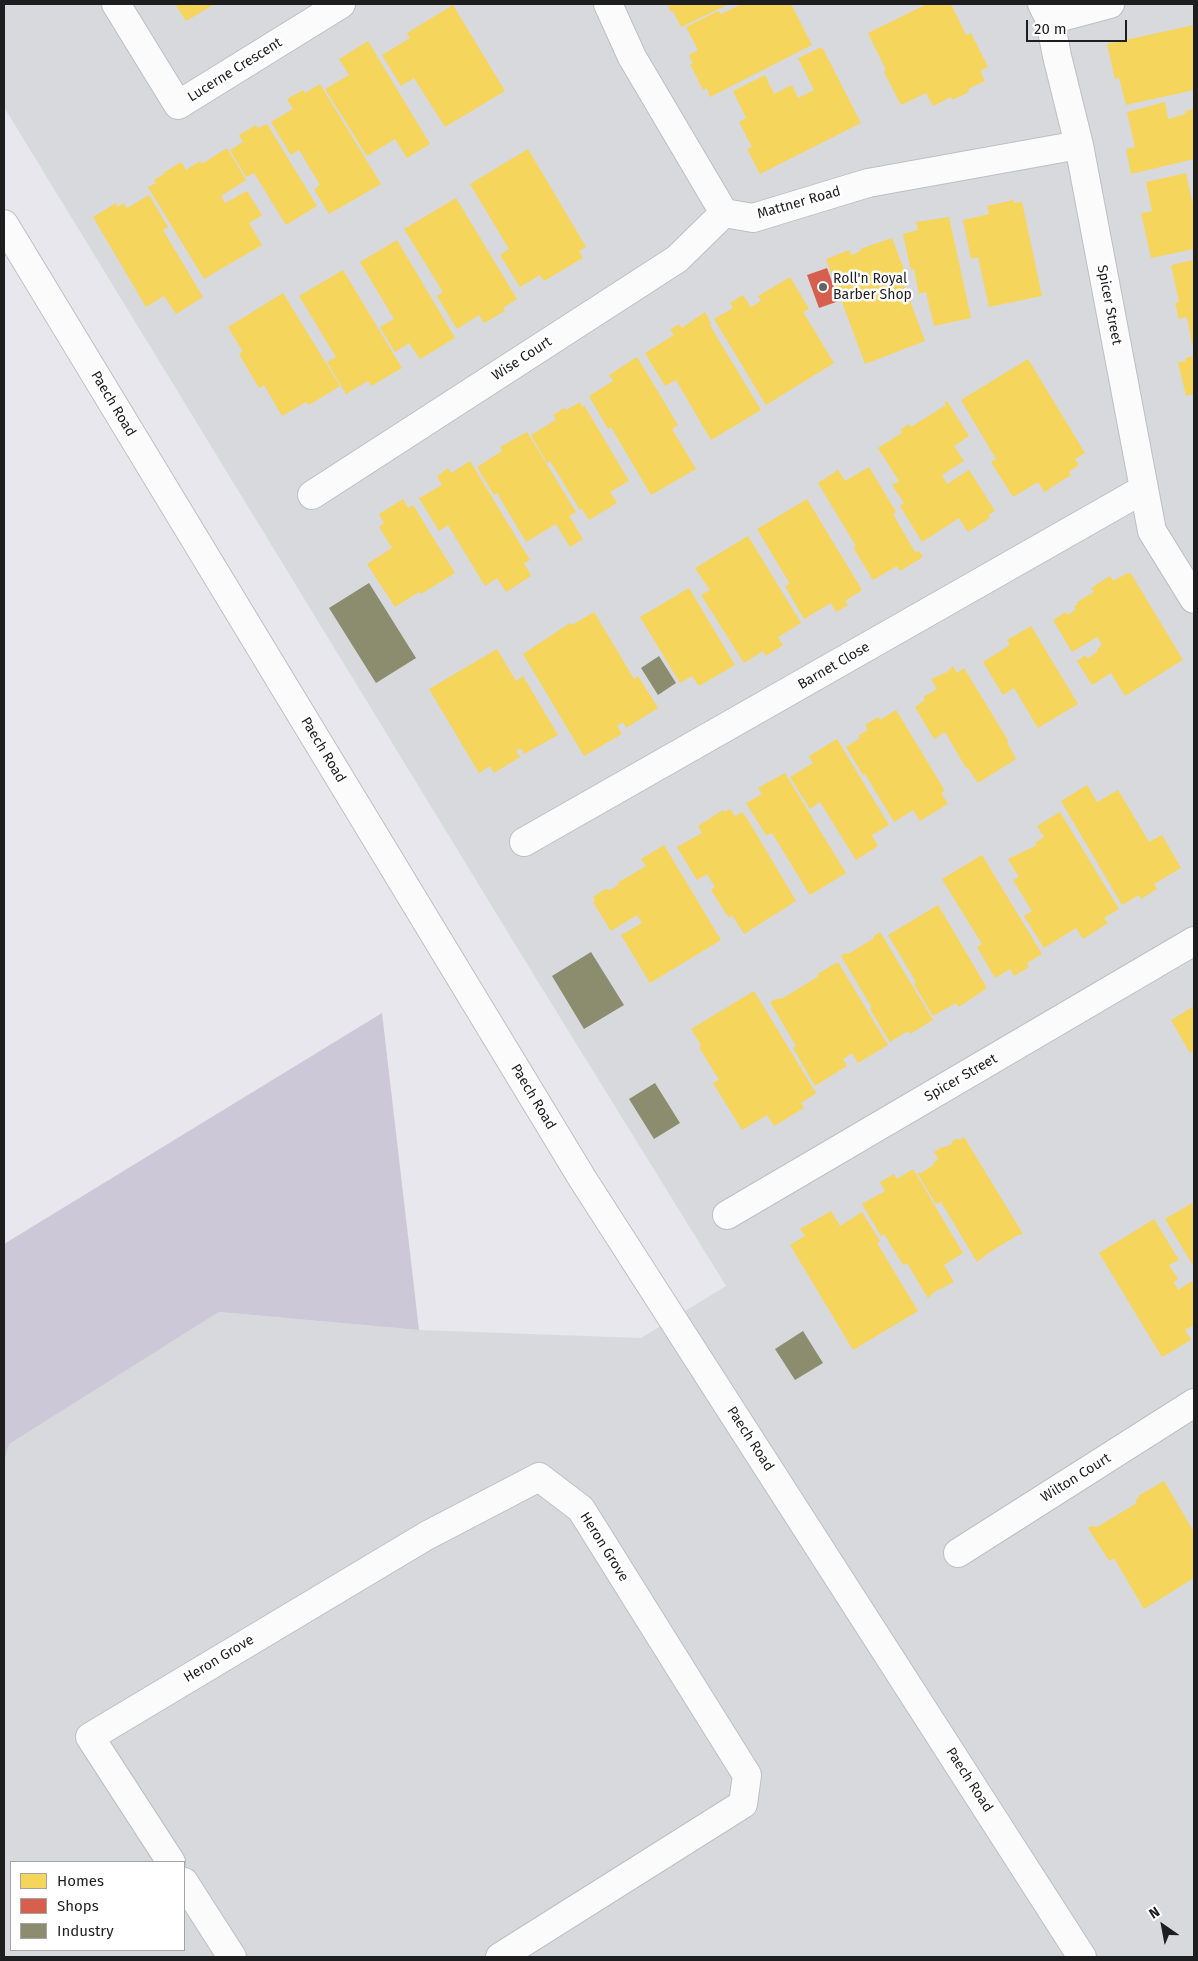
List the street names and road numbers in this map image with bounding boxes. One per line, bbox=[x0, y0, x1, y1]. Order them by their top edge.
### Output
street label: Lucerne Crescent bbox=[185, 34, 285, 106]
street label: Mattner Road bbox=[755, 183, 843, 223]
street label: Spicer Street bbox=[1093, 264, 1125, 346]
street label: Wise Court bbox=[489, 334, 555, 384]
street label: Paech Road bbox=[87, 368, 139, 440]
street label: Barnet Close bbox=[795, 639, 873, 693]
street label: Paech Road bbox=[297, 714, 349, 786]
street label: Spicer Street bbox=[922, 1050, 1000, 1106]
street label: Paech Road bbox=[507, 1061, 559, 1133]
street label: Paech Road bbox=[723, 1404, 777, 1474]
street label: Wilton Court bbox=[1038, 1450, 1114, 1506]
street label: Heron Grove bbox=[576, 1509, 632, 1585]
street label: Heron Grove bbox=[181, 1632, 257, 1686]
street label: Paech Road bbox=[942, 1745, 996, 1815]

